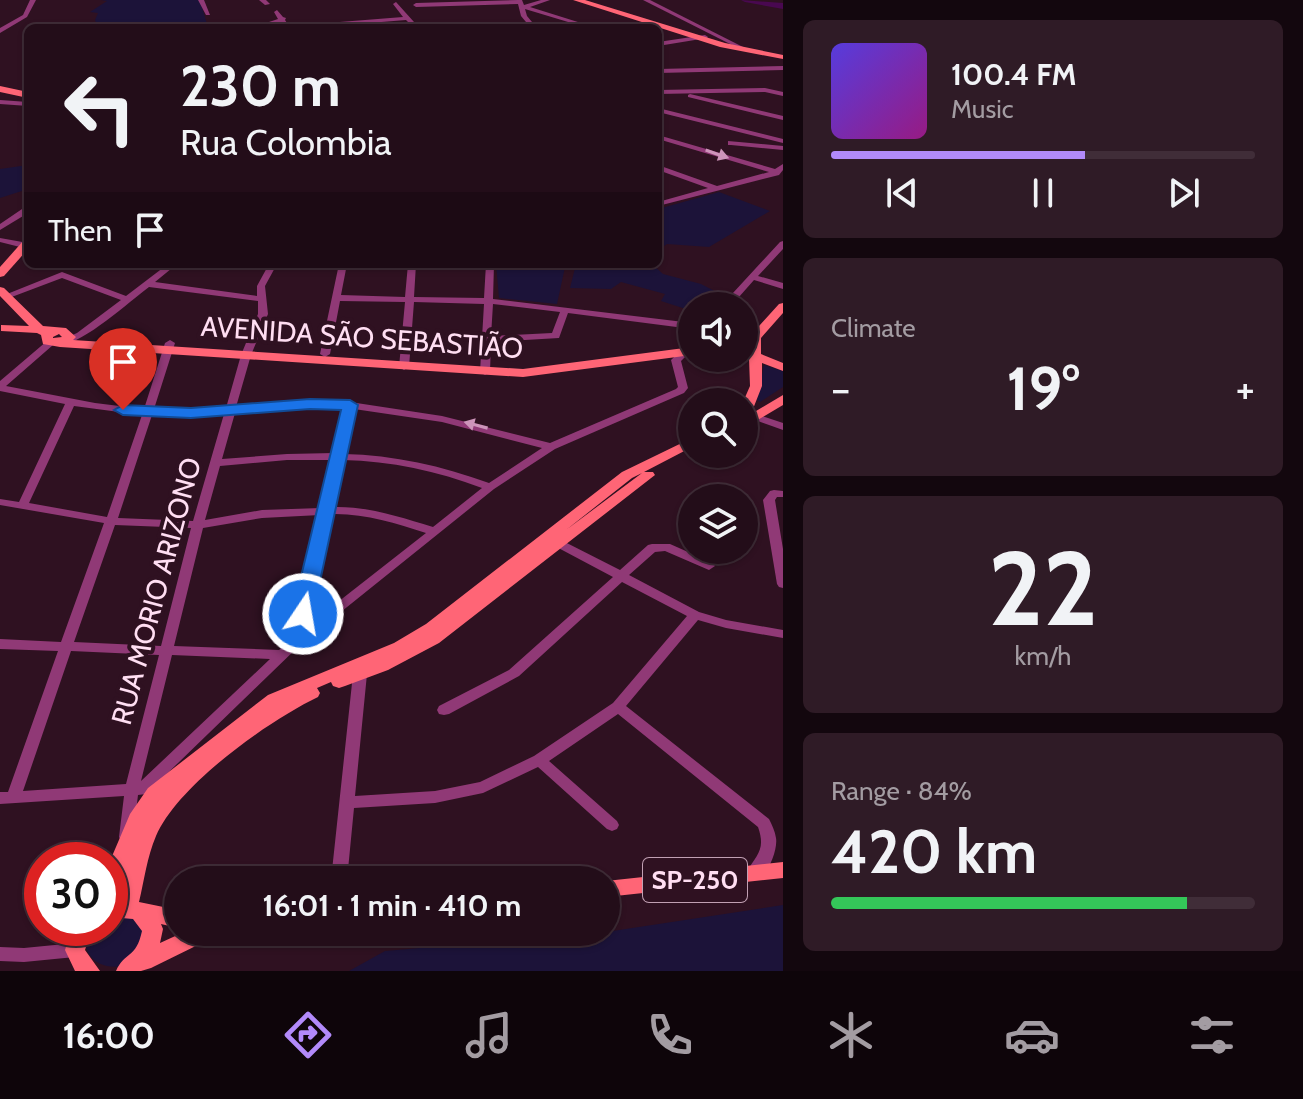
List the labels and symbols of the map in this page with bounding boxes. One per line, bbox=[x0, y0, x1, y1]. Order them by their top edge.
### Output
one-way arrow bbox=[705, 148, 729, 161]
street label: AVENIDA SÃO SEBASTIÃO bbox=[200, 309, 524, 365]
pin bbox=[89, 328, 157, 410]
one-way arrow bbox=[464, 418, 488, 431]
street label: RUA MORIO ARIZONO bbox=[104, 454, 208, 728]
position arrow bbox=[261, 572, 345, 656]
speed limit sign: 30 bbox=[24, 842, 128, 946]
road number: SP-250 bbox=[643, 858, 747, 902]

